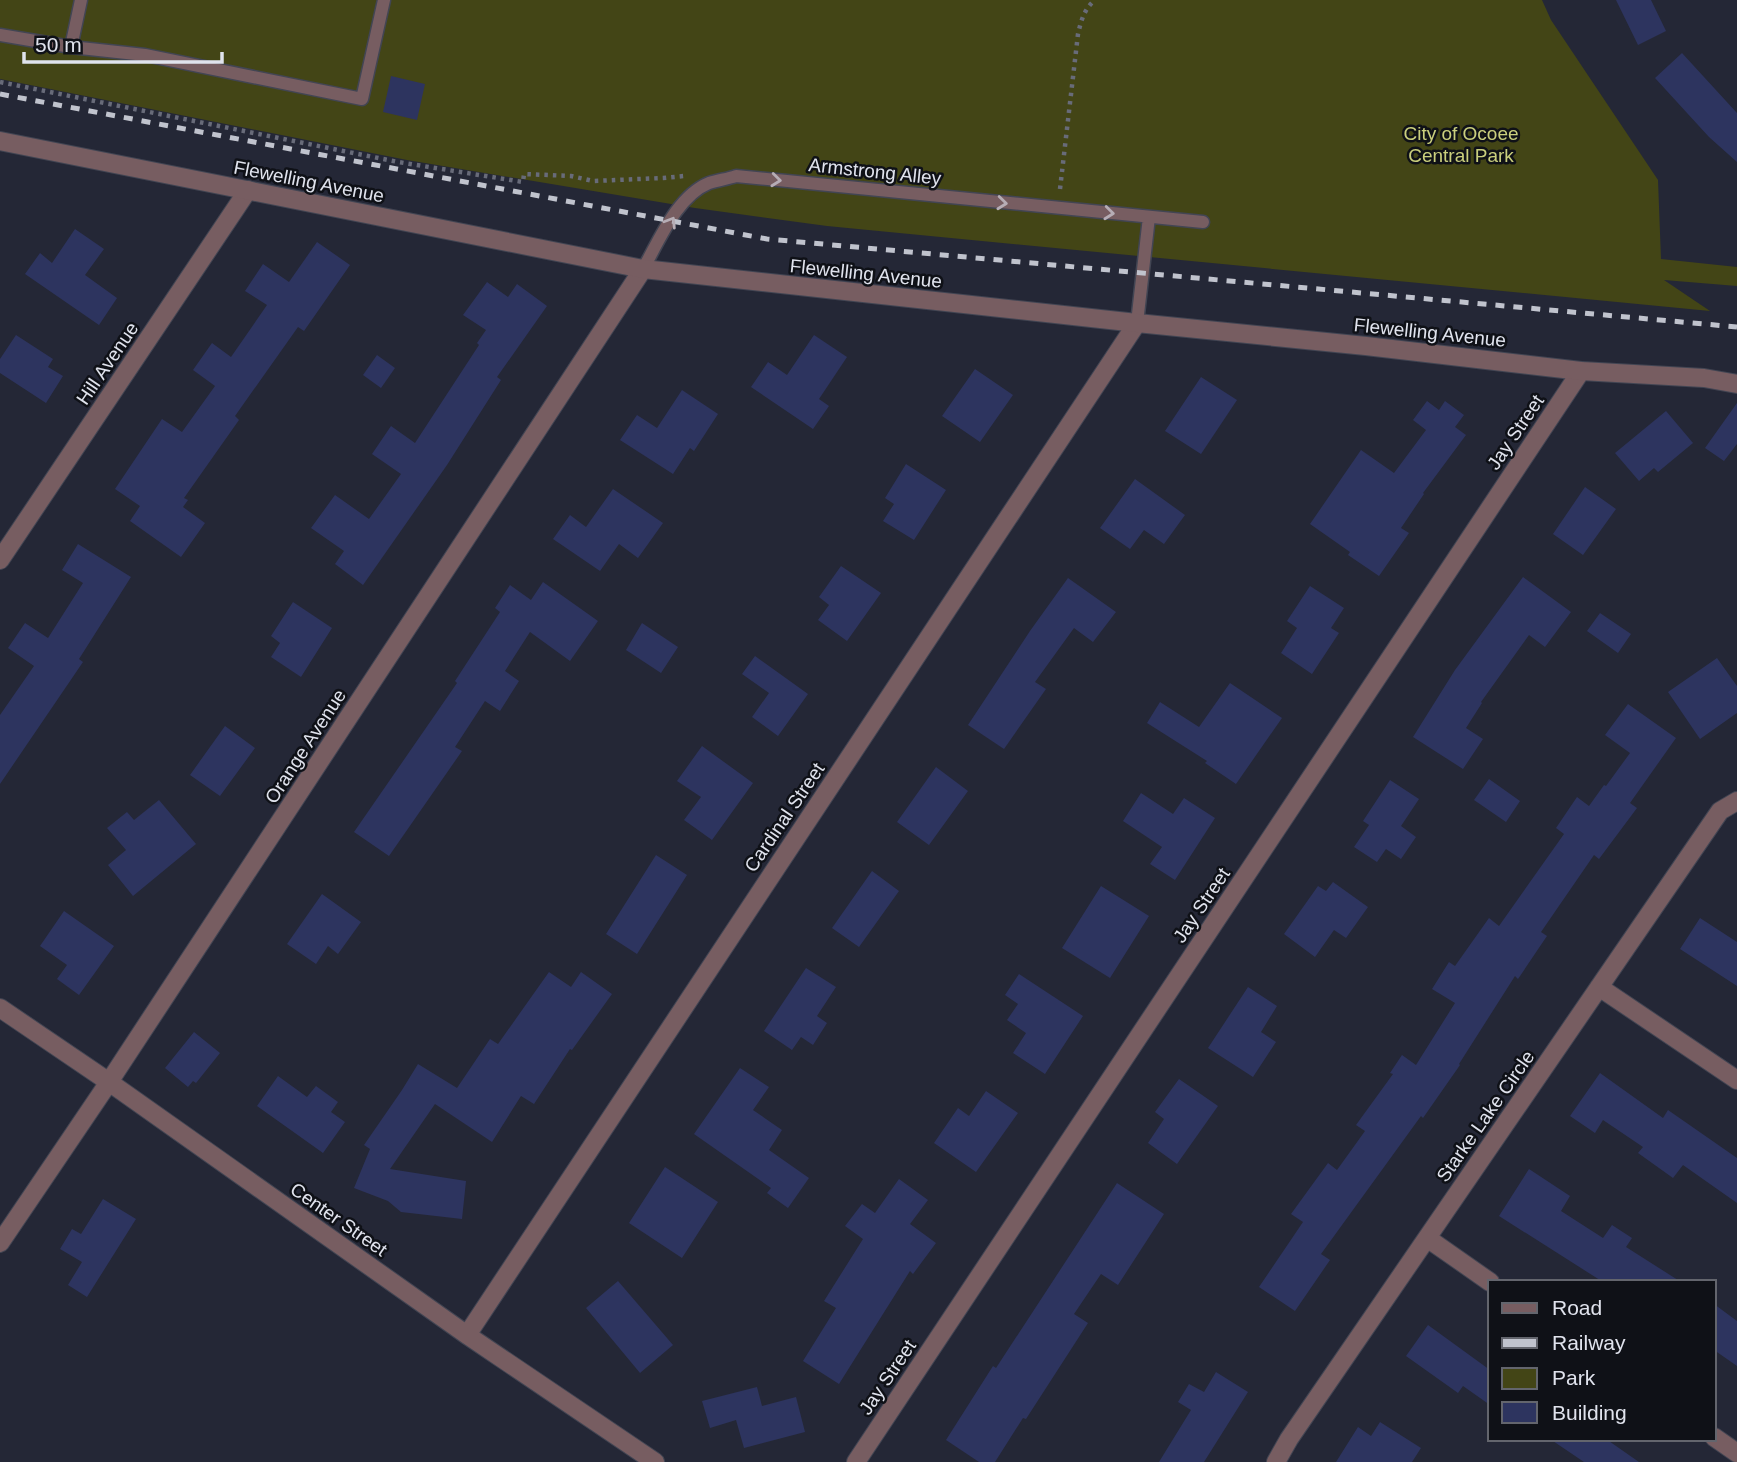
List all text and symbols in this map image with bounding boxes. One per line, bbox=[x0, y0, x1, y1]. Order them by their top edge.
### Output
scale bar bbox=[24, 21, 222, 65]
text: 50 m bbox=[35, 33, 82, 56]
park label: City of Ocoee Central Park bbox=[1403, 123, 1519, 166]
street label: Armstrong Alley bbox=[808, 154, 943, 189]
street label: Flewelling Avenue bbox=[232, 157, 386, 206]
one-way arrow bbox=[770, 172, 781, 187]
one-way arrow bbox=[996, 195, 1008, 210]
one-way arrow bbox=[1104, 205, 1115, 220]
one-way arrow bbox=[662, 217, 675, 230]
street label: Flewelling Avenue bbox=[789, 255, 943, 292]
street label: Flewelling Avenue bbox=[1353, 314, 1507, 351]
street label: Hill Avenue bbox=[72, 318, 143, 408]
street label: Jay Street bbox=[1483, 390, 1548, 474]
street label: Orange Avenue bbox=[261, 685, 350, 807]
street label: Cardinal Street bbox=[740, 758, 829, 876]
street label: Jay Street bbox=[1169, 863, 1234, 947]
street label: Starke Lake Circle bbox=[1432, 1047, 1539, 1186]
street label: Center Street bbox=[286, 1178, 392, 1261]
legend bbox=[1488, 1280, 1716, 1441]
text: Road bbox=[1552, 1296, 1602, 1319]
text: Railway bbox=[1552, 1331, 1626, 1354]
street label: Jay Street bbox=[855, 1335, 920, 1419]
text: Park bbox=[1552, 1366, 1596, 1389]
text: Building bbox=[1552, 1401, 1627, 1424]

